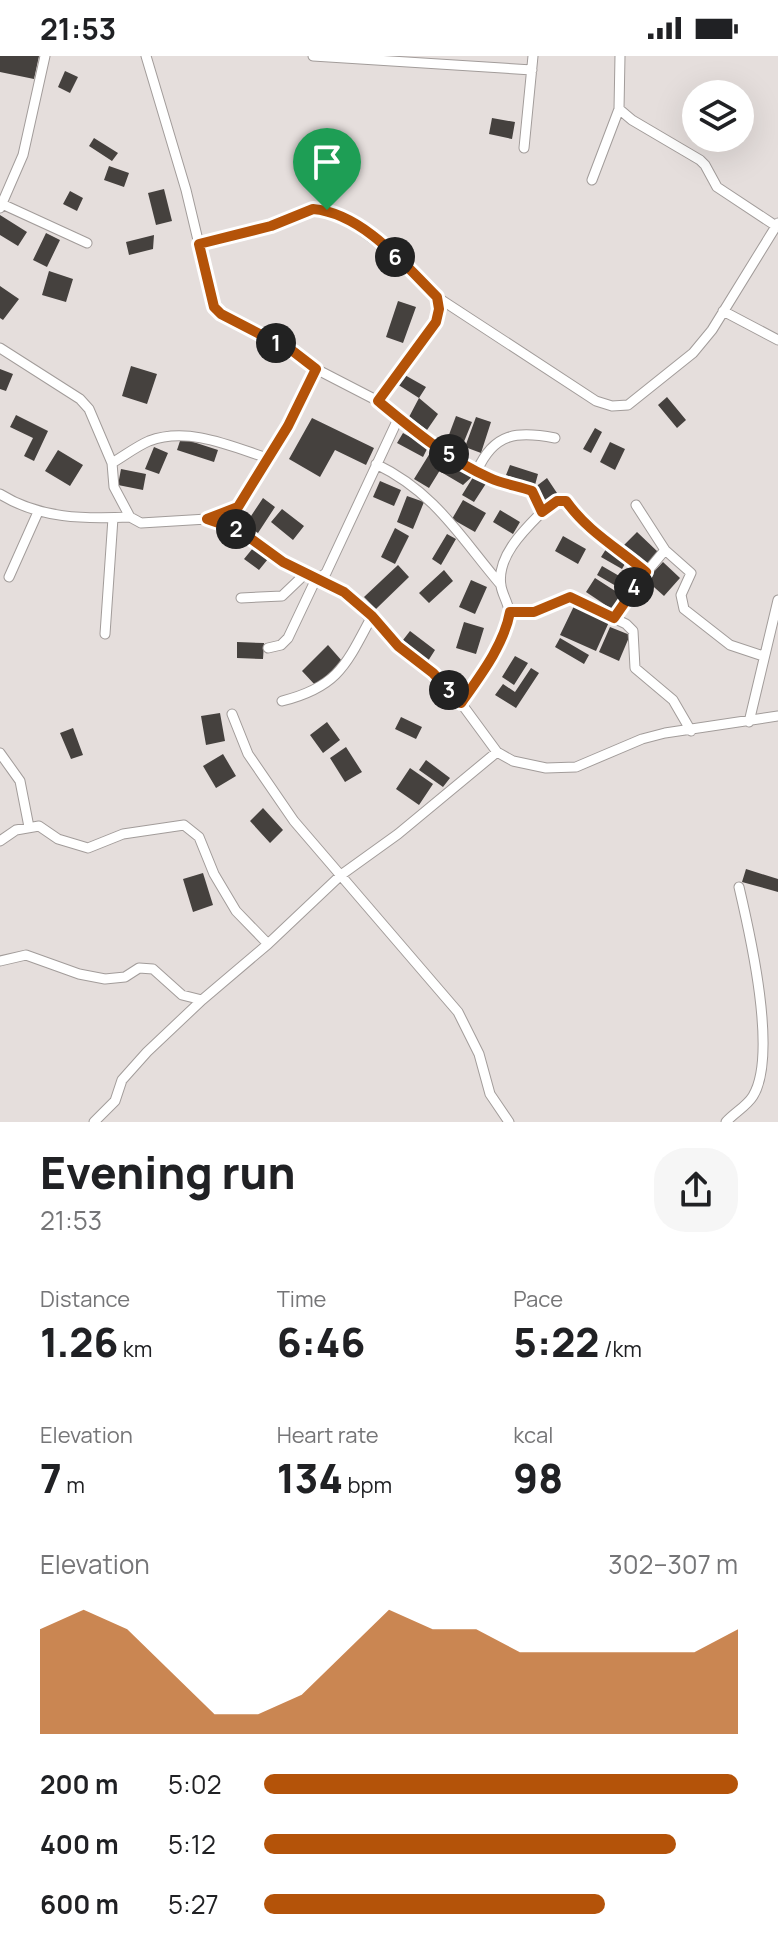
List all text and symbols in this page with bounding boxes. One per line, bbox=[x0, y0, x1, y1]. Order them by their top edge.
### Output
text: 21:53 bbox=[40, 8, 116, 49]
map controls bbox=[682, 80, 754, 152]
button: layers bbox=[682, 80, 754, 152]
pin bbox=[293, 128, 361, 210]
icon: arrive bbox=[305, 140, 349, 184]
pin: 6 bbox=[375, 237, 415, 277]
text: 6 bbox=[388, 242, 402, 272]
pin: 1 bbox=[256, 323, 296, 363]
text: 1 bbox=[271, 328, 281, 358]
pin: 5 bbox=[429, 434, 469, 474]
text: 5 bbox=[443, 439, 455, 469]
pin: 2 bbox=[216, 509, 256, 549]
text: 2 bbox=[229, 514, 243, 544]
pin: 4 bbox=[614, 567, 654, 607]
text: 4 bbox=[627, 572, 641, 602]
pin: 3 bbox=[429, 670, 469, 710]
text: 3 bbox=[443, 675, 455, 705]
text: Evening run bbox=[40, 1142, 296, 1202]
button: share bbox=[654, 1148, 738, 1232]
text: 21:53 bbox=[40, 1202, 102, 1238]
text: Distance bbox=[40, 1284, 130, 1314]
text: Time bbox=[277, 1284, 326, 1314]
text: Pace bbox=[513, 1284, 563, 1314]
text: 1.26 bbox=[40, 1314, 118, 1369]
text: 6:46 bbox=[277, 1314, 365, 1369]
text: 5:22 bbox=[513, 1314, 600, 1369]
text: km bbox=[118, 1334, 152, 1364]
text: /km bbox=[600, 1334, 642, 1364]
text: Elevation bbox=[40, 1420, 133, 1450]
text: Heart rate bbox=[277, 1420, 379, 1450]
text: kcal bbox=[513, 1420, 553, 1450]
text: 7 bbox=[40, 1450, 62, 1505]
text: 134 bbox=[277, 1450, 343, 1505]
text: 98 bbox=[513, 1450, 563, 1505]
text: m bbox=[62, 1470, 85, 1500]
text: bpm bbox=[343, 1470, 392, 1500]
text: Elevation bbox=[40, 1546, 150, 1582]
text: 302–307 m bbox=[608, 1546, 738, 1582]
text: 200 m bbox=[40, 1766, 118, 1802]
text: 5:02 bbox=[168, 1766, 221, 1802]
text: 400 m bbox=[40, 1826, 119, 1862]
text: 5:12 bbox=[168, 1826, 216, 1862]
text: 600 m bbox=[40, 1886, 119, 1922]
text: 5:27 bbox=[168, 1886, 219, 1922]

